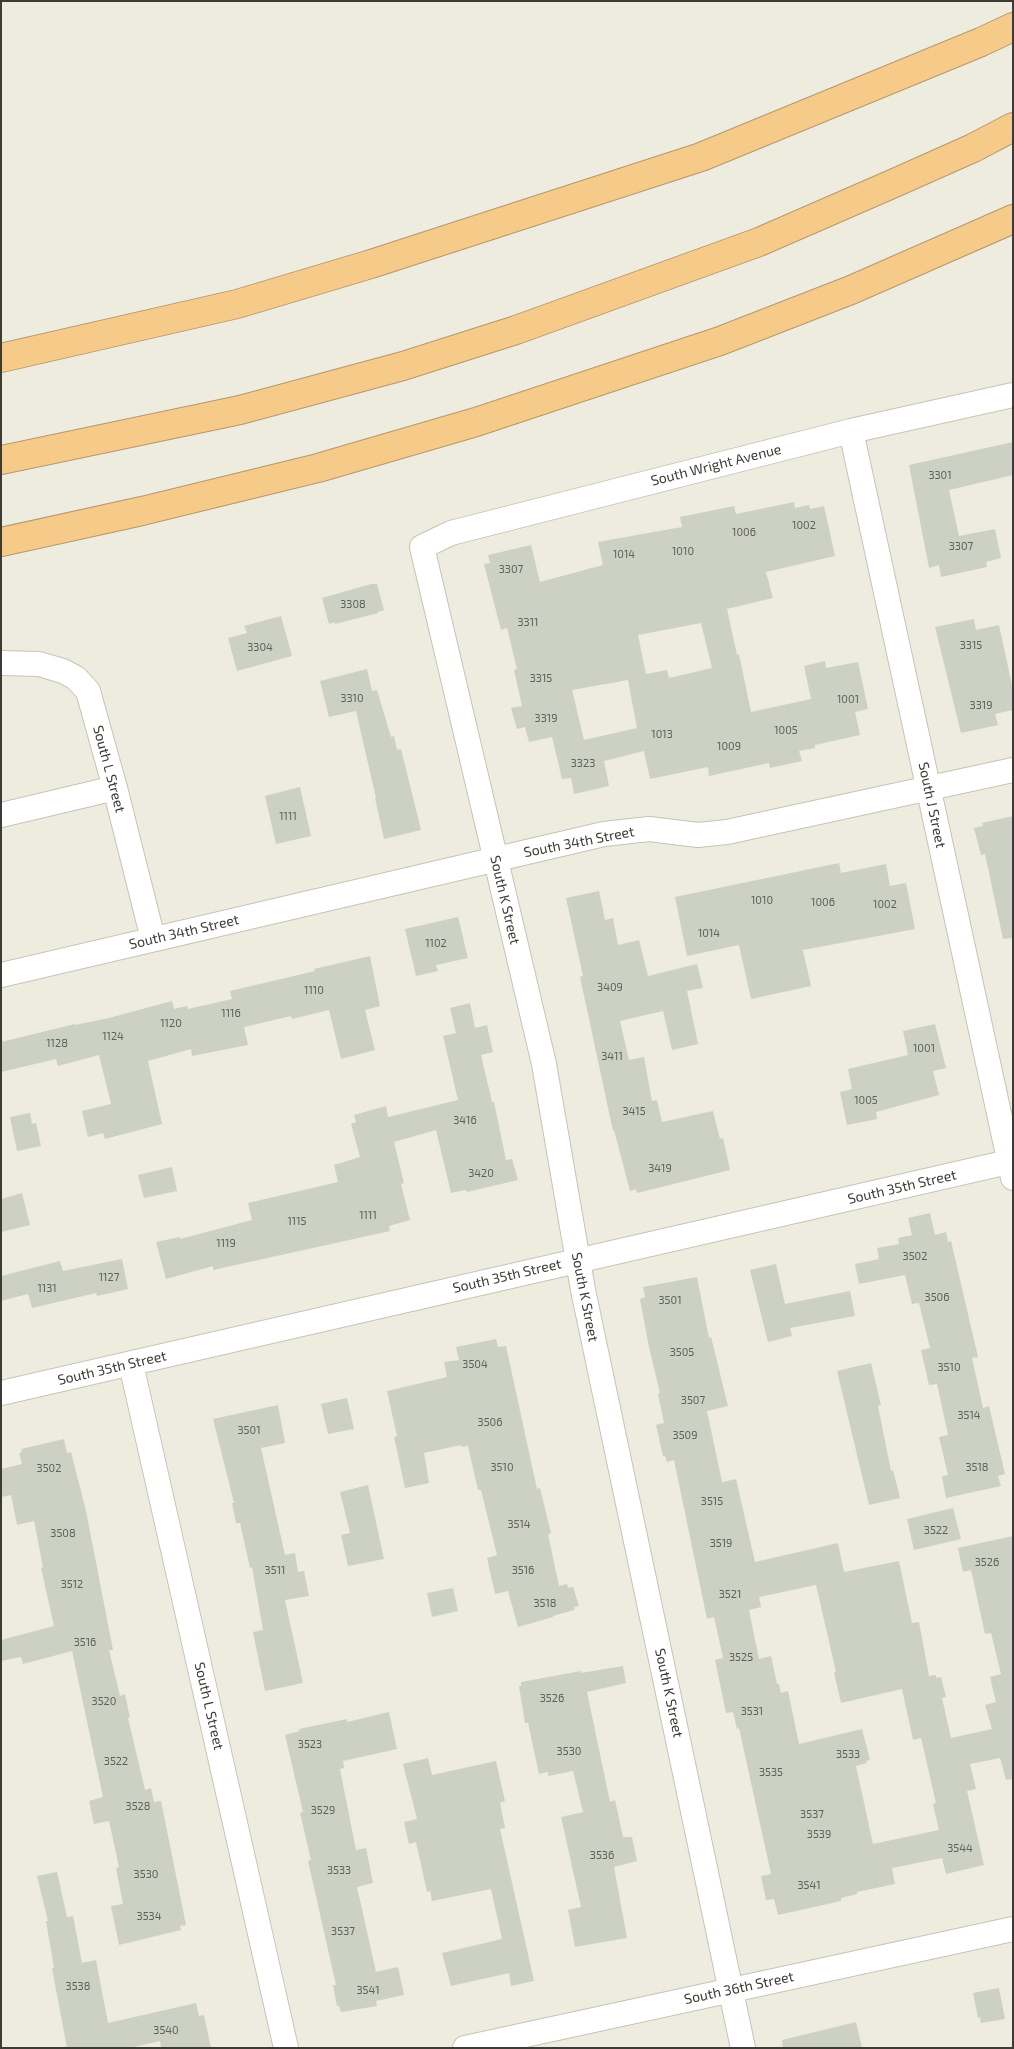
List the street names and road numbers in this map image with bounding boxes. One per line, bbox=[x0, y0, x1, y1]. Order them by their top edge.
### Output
street label: South Wright Avenue bbox=[649, 441, 783, 489]
street label: South L Street bbox=[89, 724, 129, 814]
street label: South J Street bbox=[915, 761, 949, 849]
street label: South 34th Street bbox=[522, 823, 636, 861]
street label: South K Street bbox=[487, 854, 523, 946]
street label: South 34th Street bbox=[127, 911, 241, 953]
street label: South 35th Street bbox=[846, 1166, 958, 1208]
street label: South K Street bbox=[568, 1251, 602, 1343]
street label: South 35th Street bbox=[451, 1255, 563, 1297]
street label: South 35th Street bbox=[56, 1347, 168, 1389]
street label: South K Street bbox=[651, 1647, 687, 1739]
street label: South L Street bbox=[191, 1660, 227, 1752]
street label: South 36th Street bbox=[683, 1968, 795, 2008]

